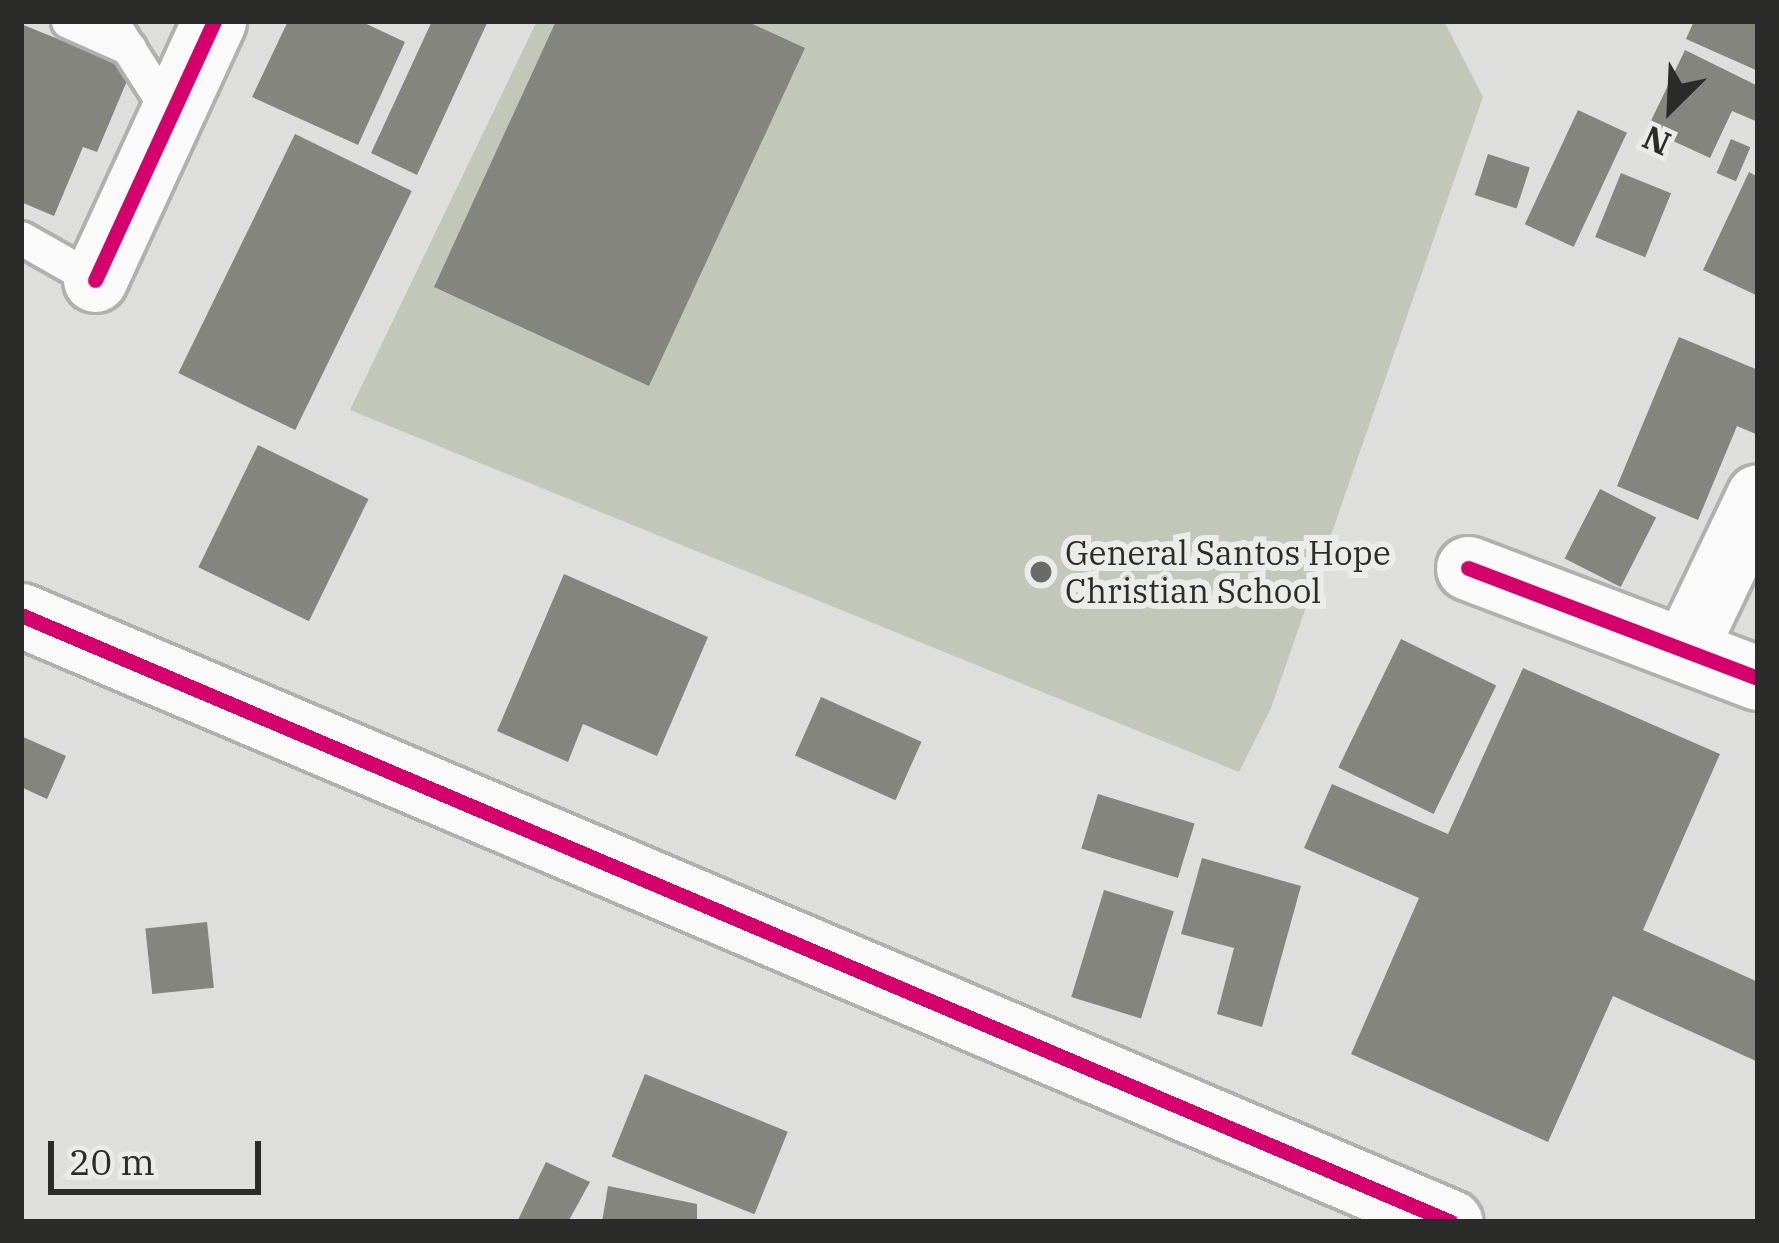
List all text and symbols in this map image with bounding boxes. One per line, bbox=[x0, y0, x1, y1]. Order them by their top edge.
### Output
north arrow bbox=[1611, 48, 1731, 168]
text: N bbox=[1635, 116, 1677, 166]
place label: General Santos Hope Christian School bbox=[1065, 533, 1391, 611]
marker: General Santos Hope Christian School bbox=[1028, 559, 1054, 585]
scale bar bbox=[54, 1117, 267, 1191]
text: 20 m bbox=[69, 1138, 155, 1185]

